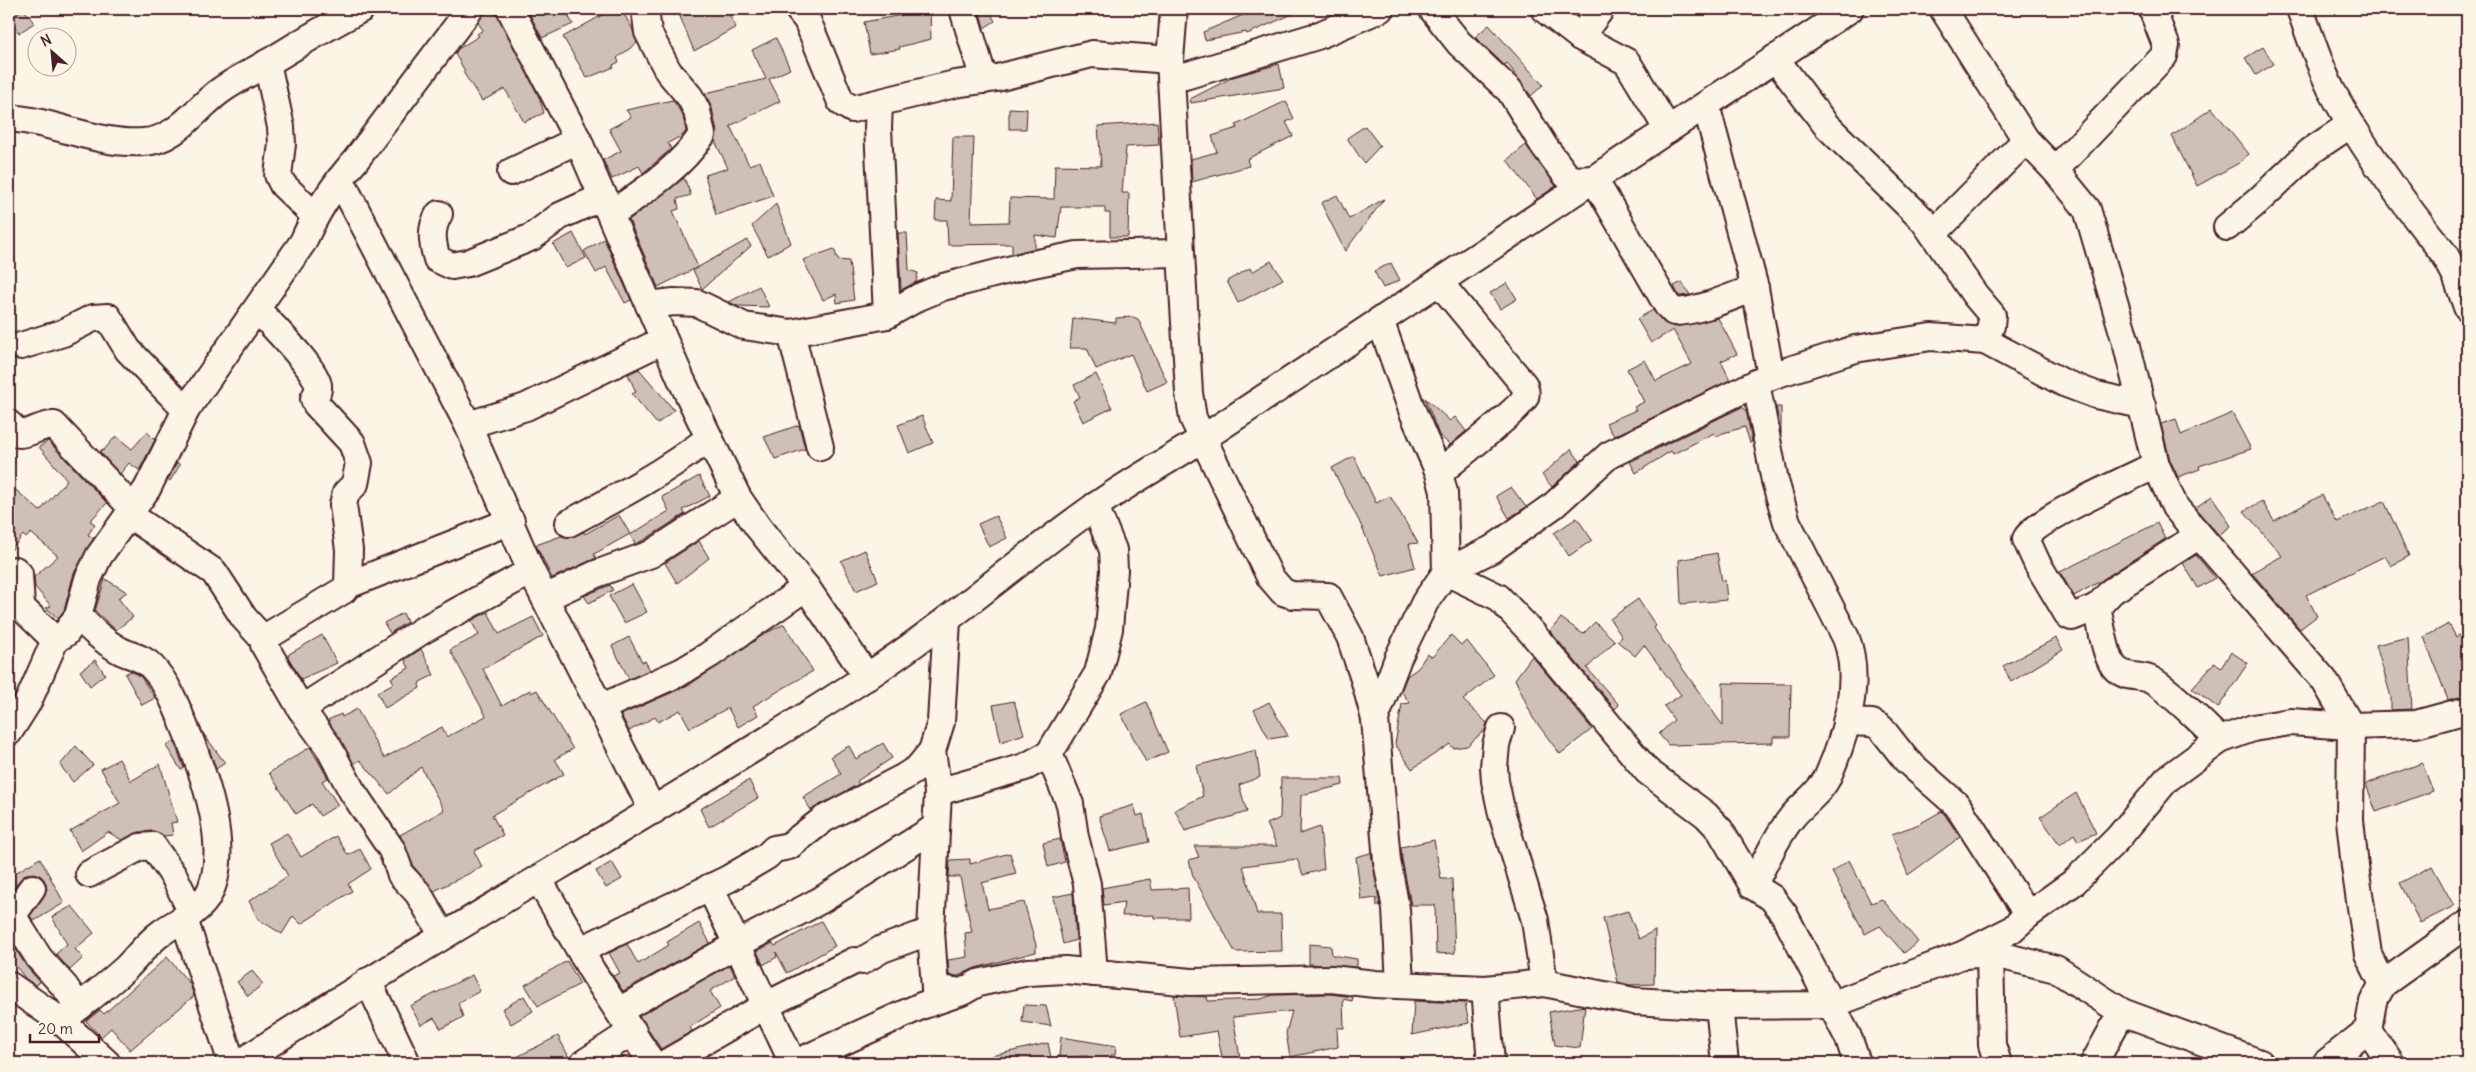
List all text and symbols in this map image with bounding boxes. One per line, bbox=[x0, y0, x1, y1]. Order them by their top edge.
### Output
north arrow bbox=[28, 28, 78, 78]
text: N bbox=[38, 30, 54, 51]
scale bar bbox=[30, 1012, 99, 1044]
text: 20 m bbox=[38, 1019, 73, 1038]

